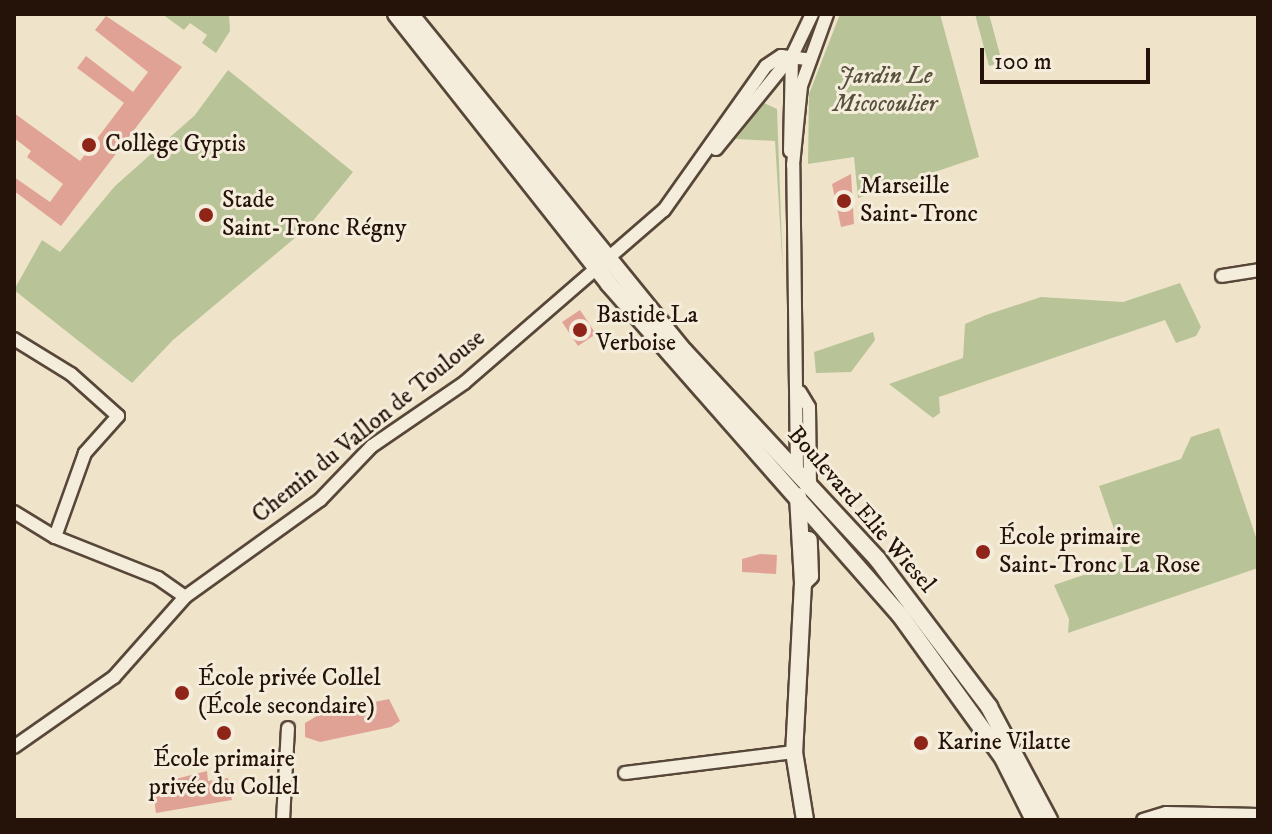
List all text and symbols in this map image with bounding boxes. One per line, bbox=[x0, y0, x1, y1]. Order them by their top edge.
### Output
scale bar bbox=[984, 32, 1154, 82]
text: 100 m bbox=[994, 47, 1052, 77]
park label: Jardin Le Micocoulier bbox=[833, 63, 937, 119]
place label: Collège Gyptis bbox=[105, 131, 246, 159]
marker: Collège Gyptis bbox=[80, 136, 98, 154]
place label: Marseille Saint-Tronc bbox=[860, 173, 978, 229]
place label: Stade Saint-Tronc Régny bbox=[222, 187, 406, 243]
marker: Marseille Saint-Tronc bbox=[835, 192, 853, 210]
marker: Stade Saint-Tronc Régny bbox=[197, 206, 215, 224]
place label: Bastide La Verboise bbox=[596, 302, 698, 358]
marker: Bastide La Verboise bbox=[571, 321, 589, 339]
street label: Chemin du Vallon de Toulouse bbox=[247, 324, 491, 530]
street label: Boulevard Elie Wiesel bbox=[781, 421, 941, 599]
place label: École primaire Saint-Tronc La Rose bbox=[999, 524, 1200, 580]
marker: École primaire Saint-Tronc La Rose bbox=[974, 543, 992, 561]
place label: École privée Collel (École secondaire) bbox=[198, 665, 381, 721]
marker: École privée Collel (École secondaire) bbox=[173, 684, 191, 702]
marker: École primaire privée du Collel bbox=[215, 724, 233, 742]
place label: Karine Vilatte bbox=[937, 729, 1071, 757]
marker: Karine Vilatte bbox=[912, 734, 930, 752]
place label: École primaire privée du Collel bbox=[149, 746, 299, 802]

